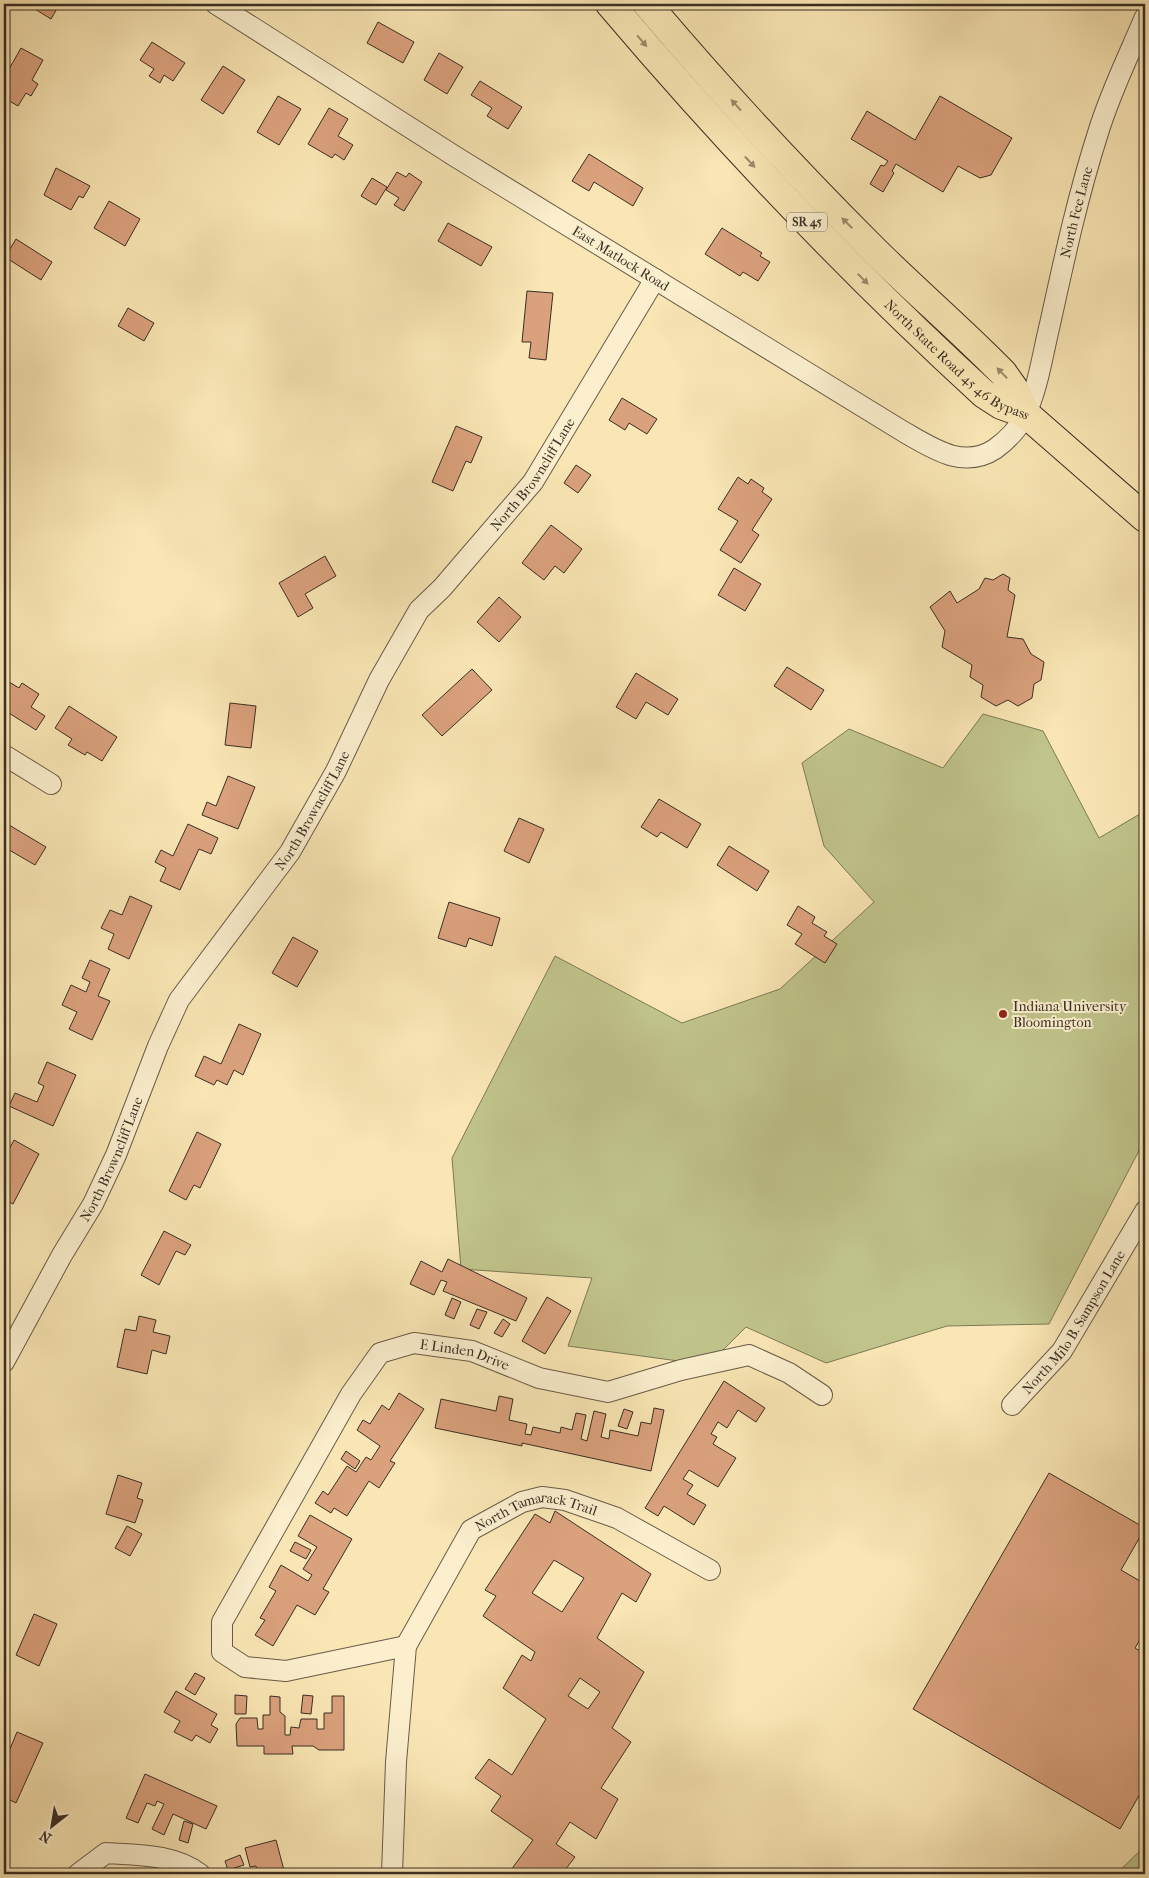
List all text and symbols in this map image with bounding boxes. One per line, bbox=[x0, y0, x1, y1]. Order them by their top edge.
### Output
one-way arrow bbox=[636, 35, 647, 47]
one-way arrow bbox=[730, 99, 742, 111]
one-way arrow bbox=[744, 156, 756, 168]
street label: North Fee Lane bbox=[1057, 164, 1096, 260]
road number: SR 45 bbox=[787, 212, 827, 232]
one-way arrow bbox=[841, 217, 853, 229]
street label: East Matlock Road bbox=[569, 222, 673, 295]
one-way arrow bbox=[857, 273, 869, 285]
street label: North State Road 45 46 Bypass bbox=[881, 296, 1034, 423]
one-way arrow bbox=[996, 367, 1008, 379]
street label: North Browncliff Lane bbox=[487, 415, 579, 534]
street label: North Browncliff Lane bbox=[271, 748, 353, 874]
place label: Indiana University Bloomington bbox=[1013, 998, 1127, 1031]
marker: Indiana University Bloomington bbox=[997, 1008, 1009, 1020]
street label: North Browncliff Lane bbox=[76, 1094, 147, 1225]
street label: North Milo B. Sampson Lane bbox=[1019, 1247, 1129, 1398]
street label: E Linden Drive bbox=[419, 1336, 512, 1374]
street label: North Tamarack Trail bbox=[472, 1489, 599, 1535]
north arrow bbox=[28, 1800, 78, 1850]
text: N bbox=[36, 1826, 54, 1847]

